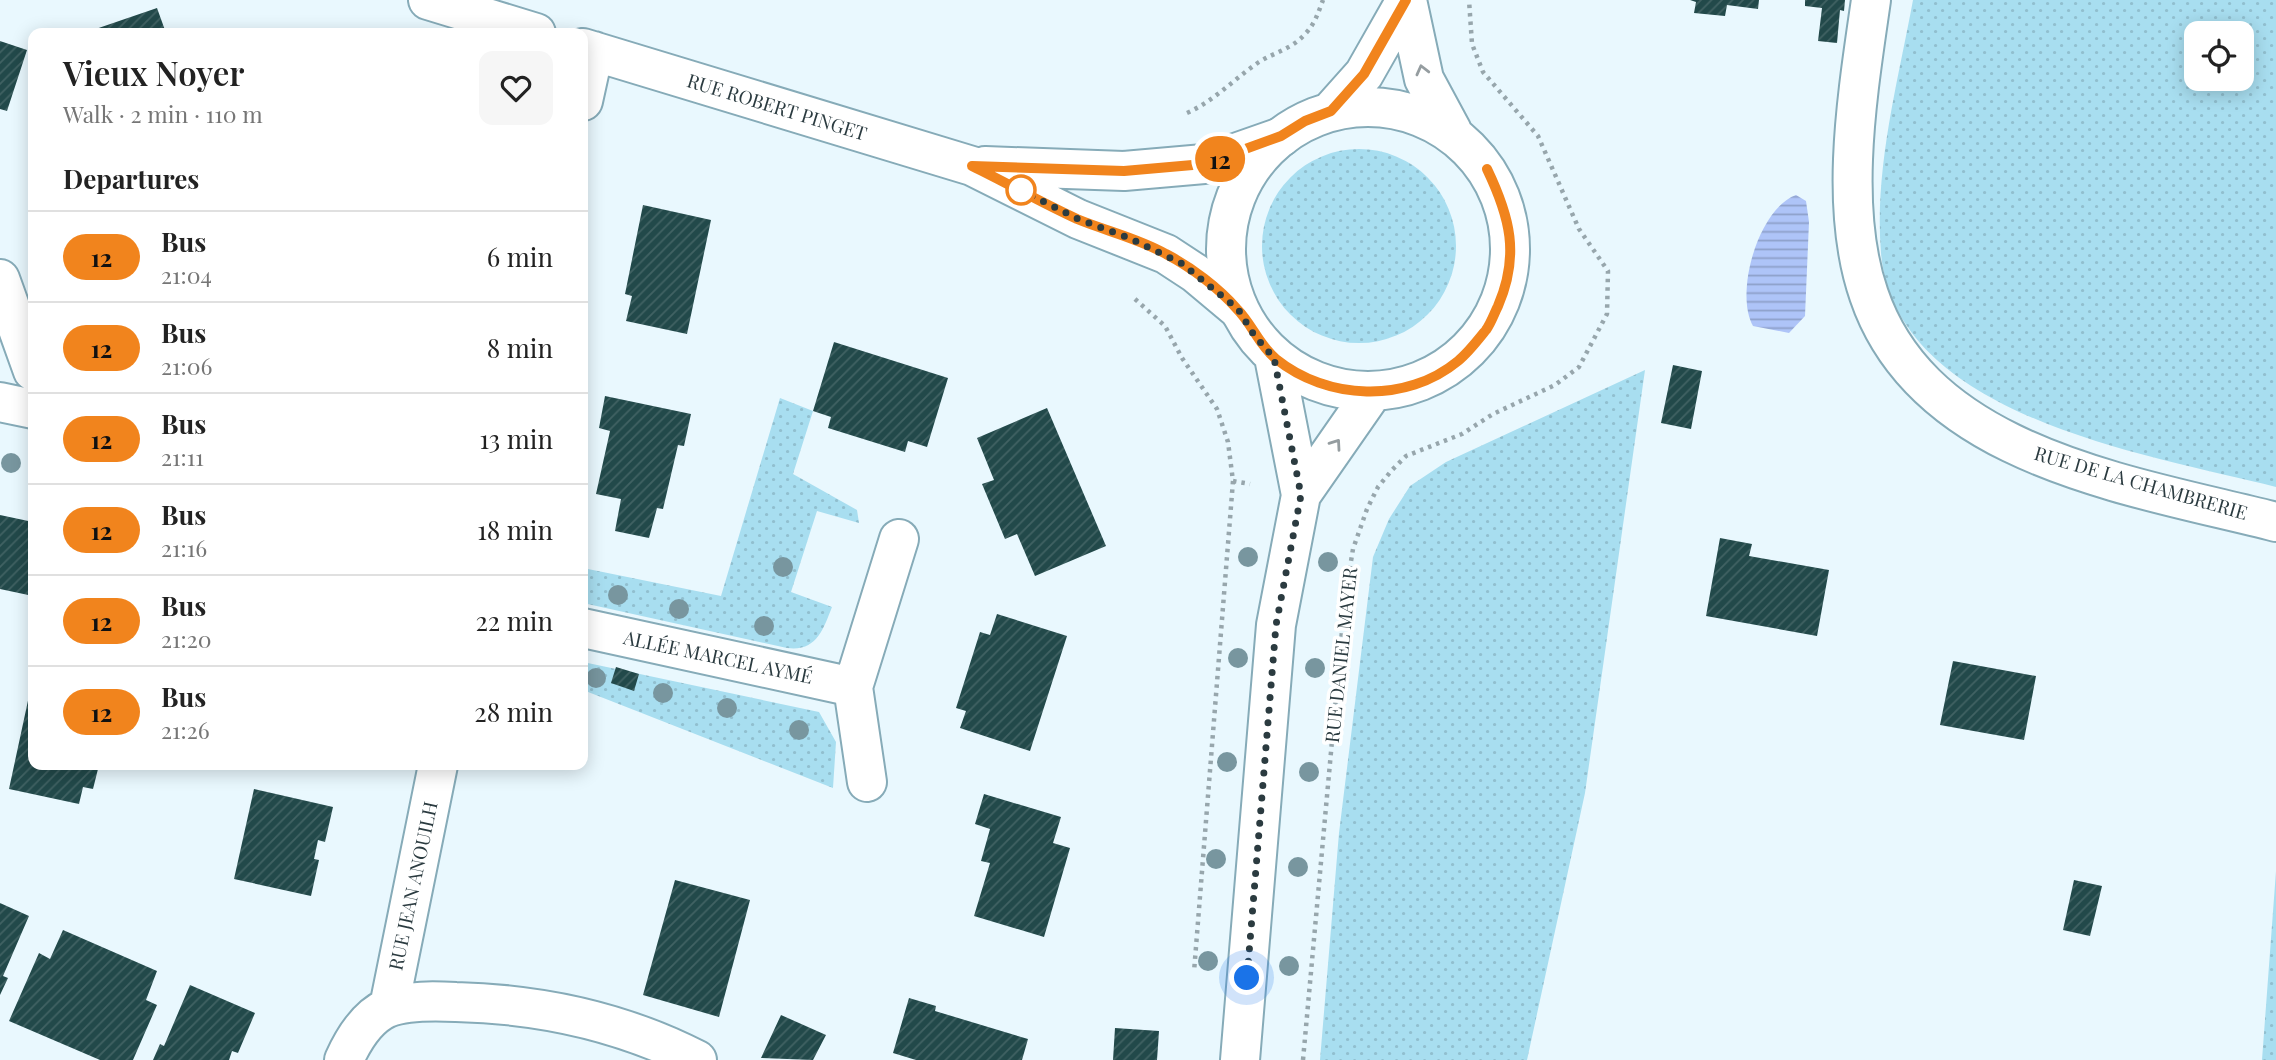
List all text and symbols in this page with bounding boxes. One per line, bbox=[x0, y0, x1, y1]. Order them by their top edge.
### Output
map controls bbox=[2184, 21, 2254, 91]
button: locate bbox=[2184, 21, 2254, 91]
text: Vieux Noyer bbox=[63, 50, 244, 94]
button: heart bbox=[479, 51, 553, 125]
one-way arrow bbox=[1416, 64, 1430, 76]
street label: RUE ROBERT PINGET bbox=[684, 66, 871, 146]
text: Walk · 2 min · 110 m bbox=[63, 98, 263, 129]
line badge: 12 bbox=[1188, 136, 1252, 182]
text: 12 bbox=[1209, 143, 1231, 175]
text: Departures bbox=[63, 161, 199, 196]
unlabelled marker bbox=[1006, 175, 1036, 205]
text: Bus bbox=[161, 224, 206, 259]
text: 6 min bbox=[487, 239, 553, 274]
text: 12 bbox=[91, 241, 112, 273]
text: 21:04 bbox=[161, 259, 212, 290]
text: Bus bbox=[161, 315, 206, 350]
text: 8 min bbox=[487, 330, 553, 365]
text: 12 bbox=[91, 332, 112, 364]
text: 21:06 bbox=[161, 350, 212, 381]
text: Bus bbox=[161, 406, 206, 441]
text: 13 min bbox=[479, 421, 553, 456]
text: 12 bbox=[91, 423, 112, 455]
one-way arrow bbox=[1328, 439, 1340, 452]
street label: RUE DE LA CHAMBRERIE bbox=[2032, 439, 2251, 525]
text: 21:11 bbox=[161, 441, 204, 472]
text: Bus bbox=[161, 497, 206, 532]
text: 18 min bbox=[477, 512, 553, 547]
text: 12 bbox=[91, 514, 112, 546]
text: 21:16 bbox=[161, 532, 207, 563]
street label: RUE DANIEL MAYER bbox=[1318, 565, 1362, 744]
text: Bus bbox=[161, 588, 206, 623]
text: 22 min bbox=[475, 603, 553, 638]
text: 12 bbox=[91, 605, 112, 637]
text: 21:20 bbox=[161, 623, 211, 654]
street label: ALLÉE MARCEL AYMÉ bbox=[620, 623, 815, 689]
text: Bus bbox=[161, 679, 206, 714]
text: 28 min bbox=[474, 694, 553, 729]
text: 12 bbox=[91, 696, 112, 728]
text: 21:26 bbox=[161, 714, 210, 745]
street label: RUE JEAN ANOUILH bbox=[381, 799, 443, 973]
your location bbox=[1229, 960, 1264, 995]

